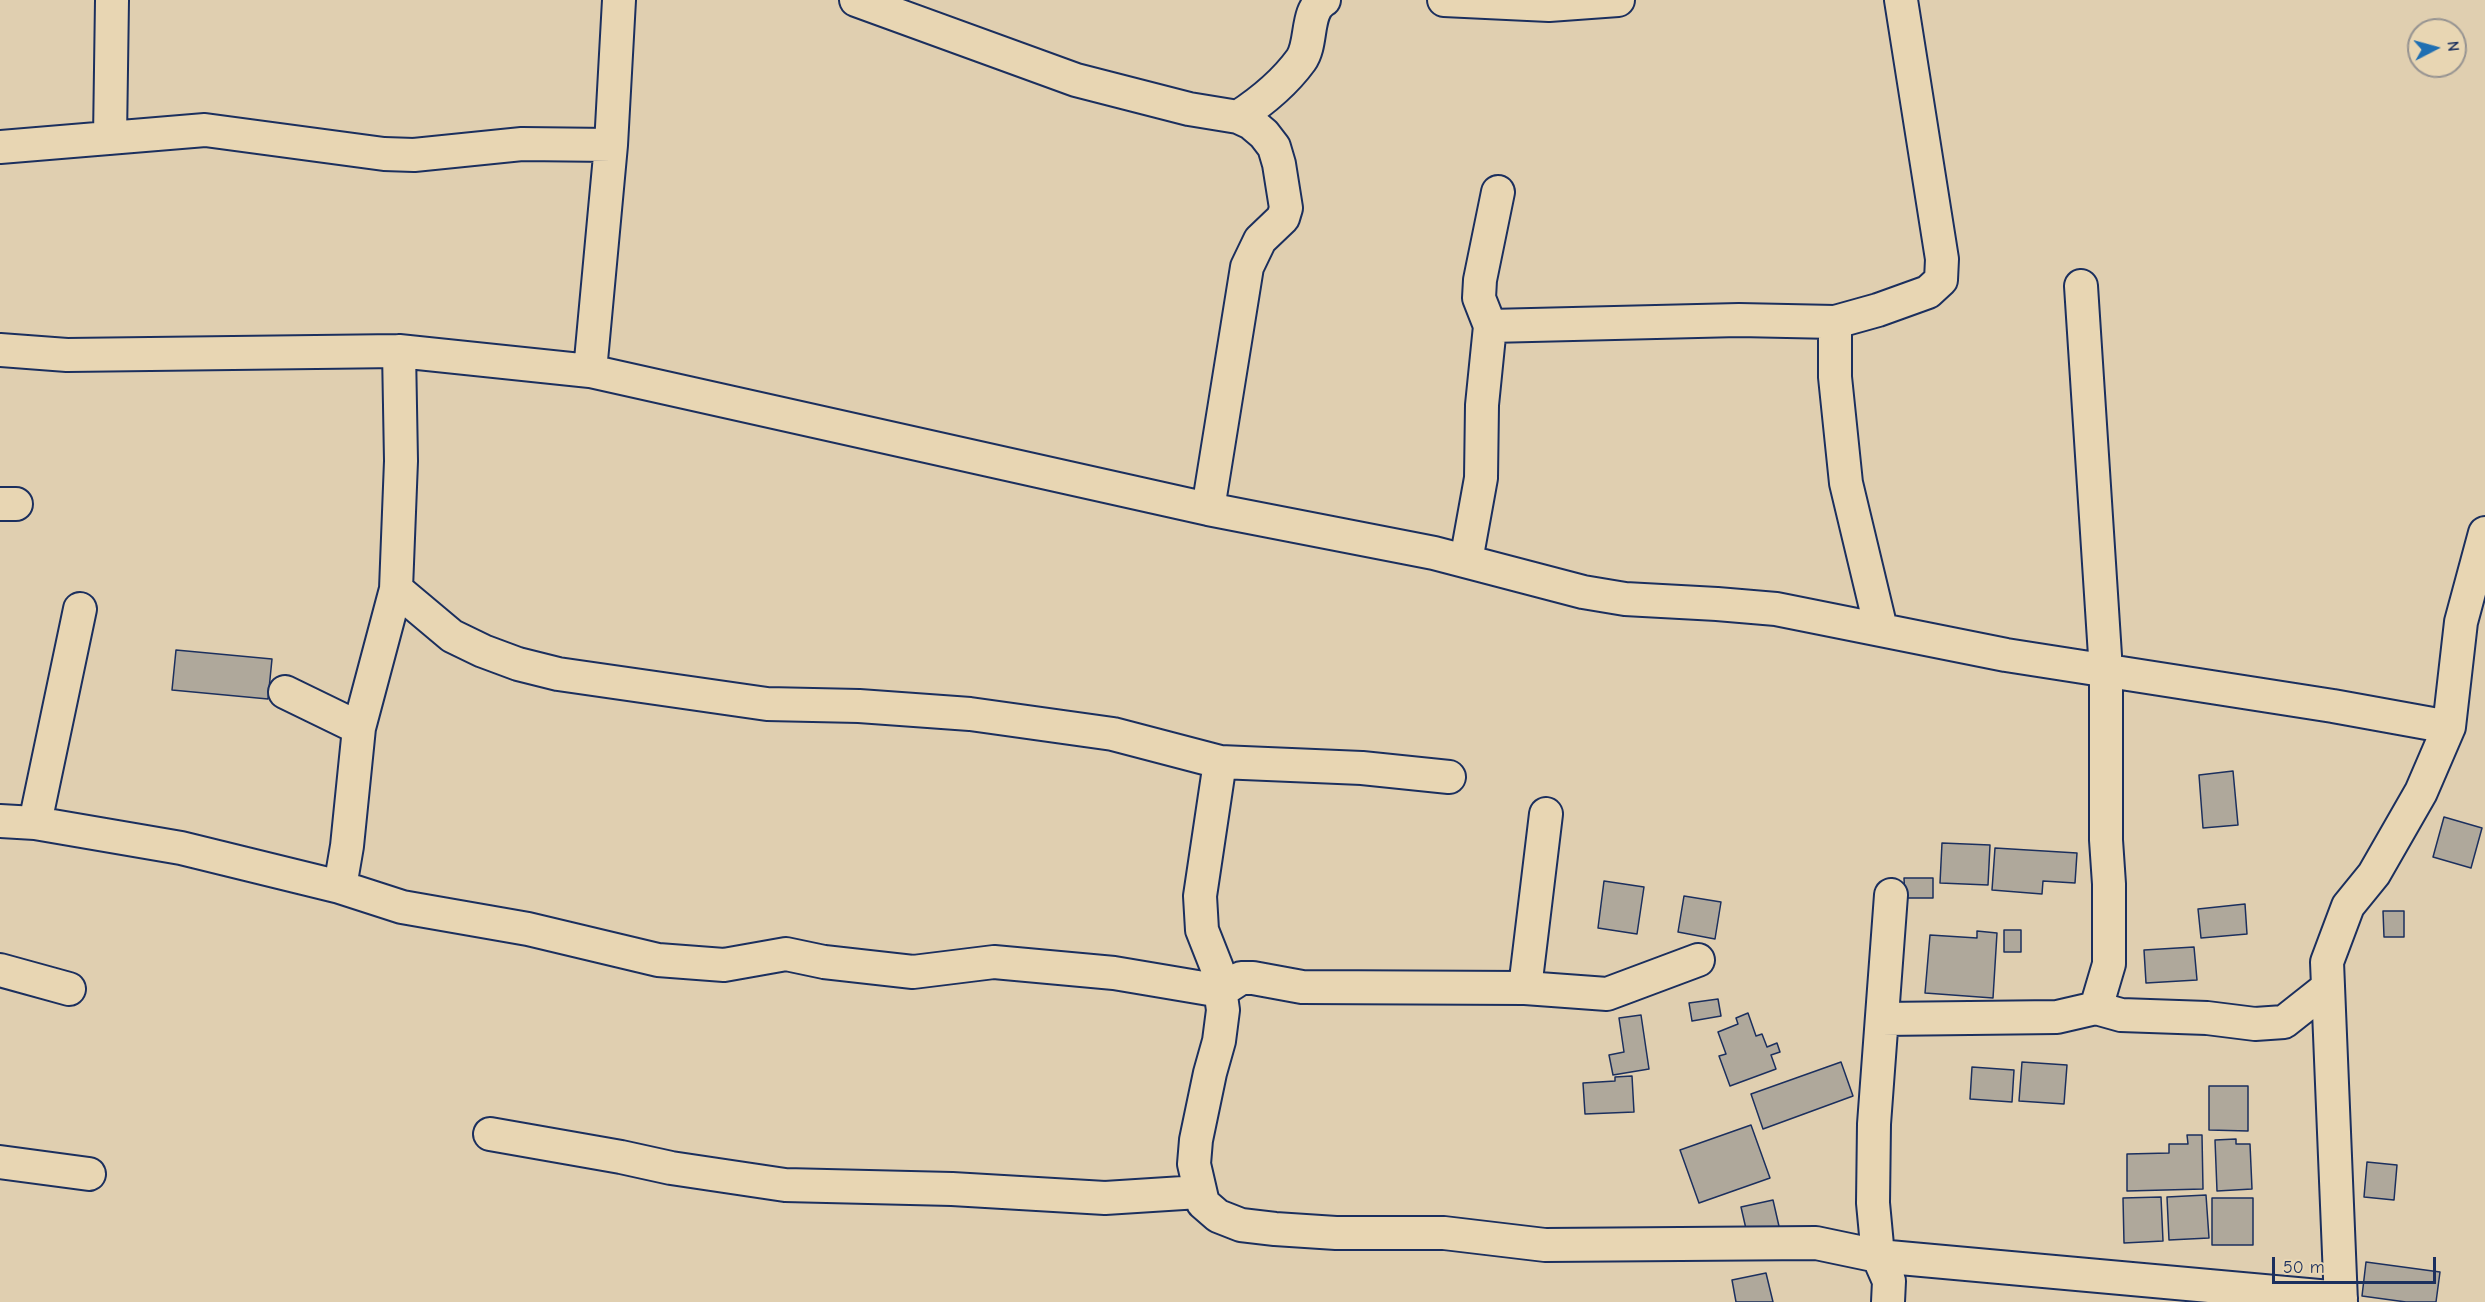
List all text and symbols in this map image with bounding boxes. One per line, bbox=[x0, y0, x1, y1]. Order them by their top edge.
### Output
north arrow bbox=[2407, 18, 2467, 78]
text: N bbox=[2443, 40, 2462, 52]
scale bar bbox=[2275, 1245, 2438, 1283]
text: 50 m bbox=[2283, 1257, 2325, 1278]

